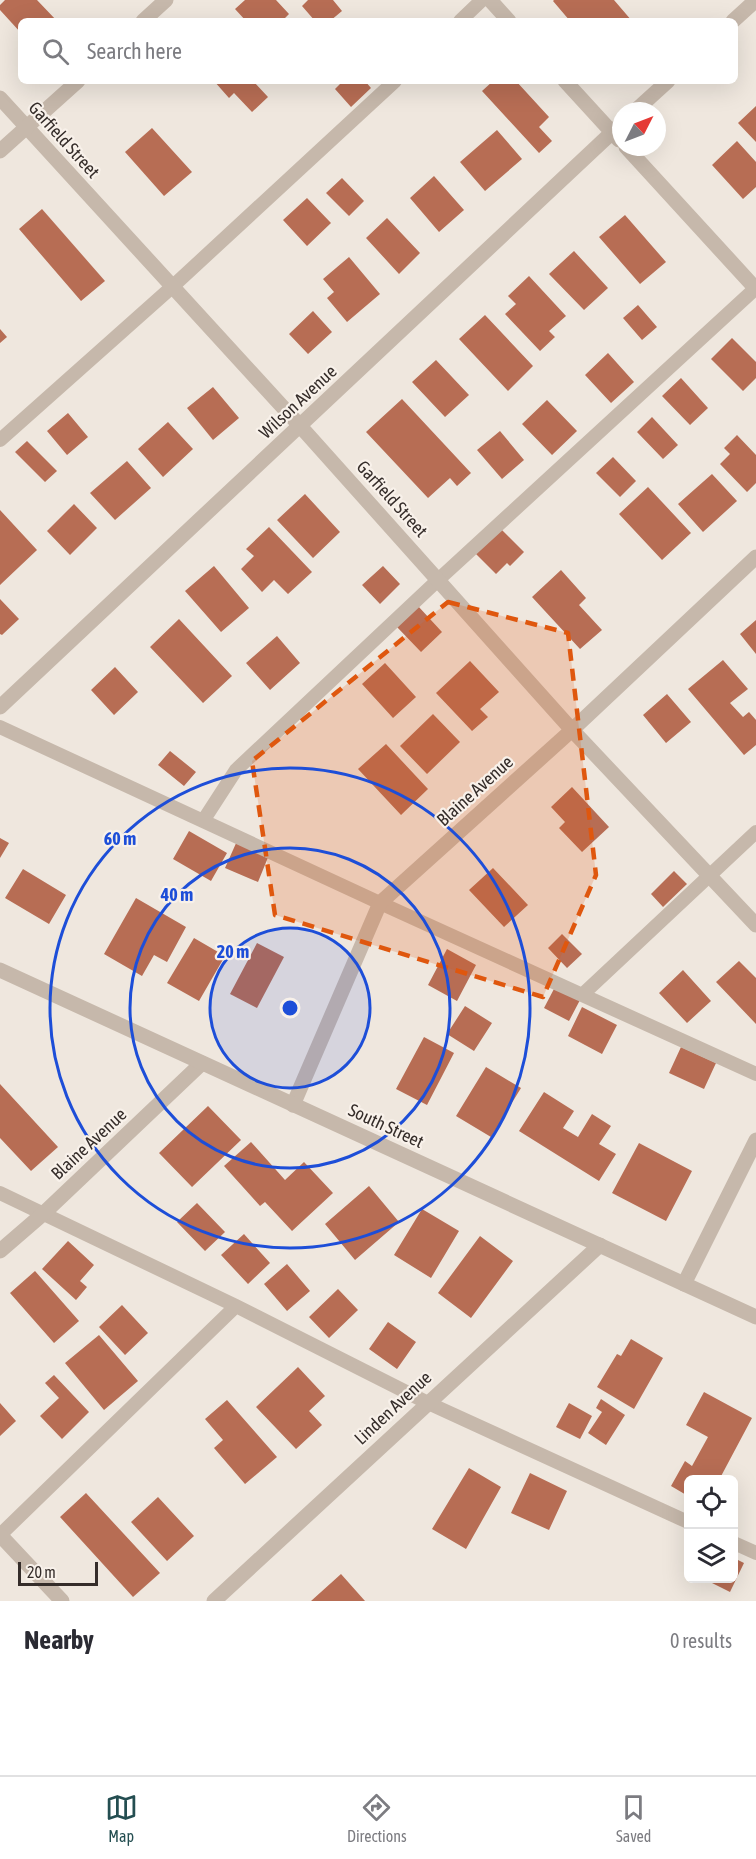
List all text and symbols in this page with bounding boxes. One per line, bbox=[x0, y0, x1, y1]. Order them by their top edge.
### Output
search box bbox=[18, 18, 738, 84]
icon: search bbox=[39, 35, 72, 68]
text: Search here bbox=[87, 38, 182, 64]
street label: Garfield Street bbox=[25, 97, 104, 182]
north arrow bbox=[612, 102, 666, 156]
street label: Wilson Avenue bbox=[255, 361, 341, 443]
street label: Garfield Street bbox=[353, 456, 432, 541]
street label: Blaine Avenue bbox=[432, 751, 517, 830]
text: 60 m bbox=[104, 828, 136, 849]
text: 40 m bbox=[160, 884, 193, 905]
text: 20 m bbox=[217, 941, 249, 962]
centre of rings bbox=[280, 998, 300, 1018]
street label: South Street bbox=[345, 1099, 427, 1152]
street label: Blaine Avenue bbox=[47, 1104, 131, 1184]
street label: Linden Avenue bbox=[350, 1367, 435, 1449]
map controls bbox=[684, 1475, 738, 1583]
button: locate bbox=[684, 1475, 738, 1529]
button: layers bbox=[684, 1529, 738, 1583]
scale bar bbox=[18, 1559, 98, 1586]
text: 20 m bbox=[27, 1563, 56, 1581]
text: Nearby bbox=[24, 1625, 94, 1655]
text: 0 results bbox=[670, 1629, 732, 1652]
tab: Map bbox=[105, 1791, 138, 1845]
tab: Directions bbox=[347, 1791, 407, 1845]
tab: Saved bbox=[616, 1791, 651, 1845]

